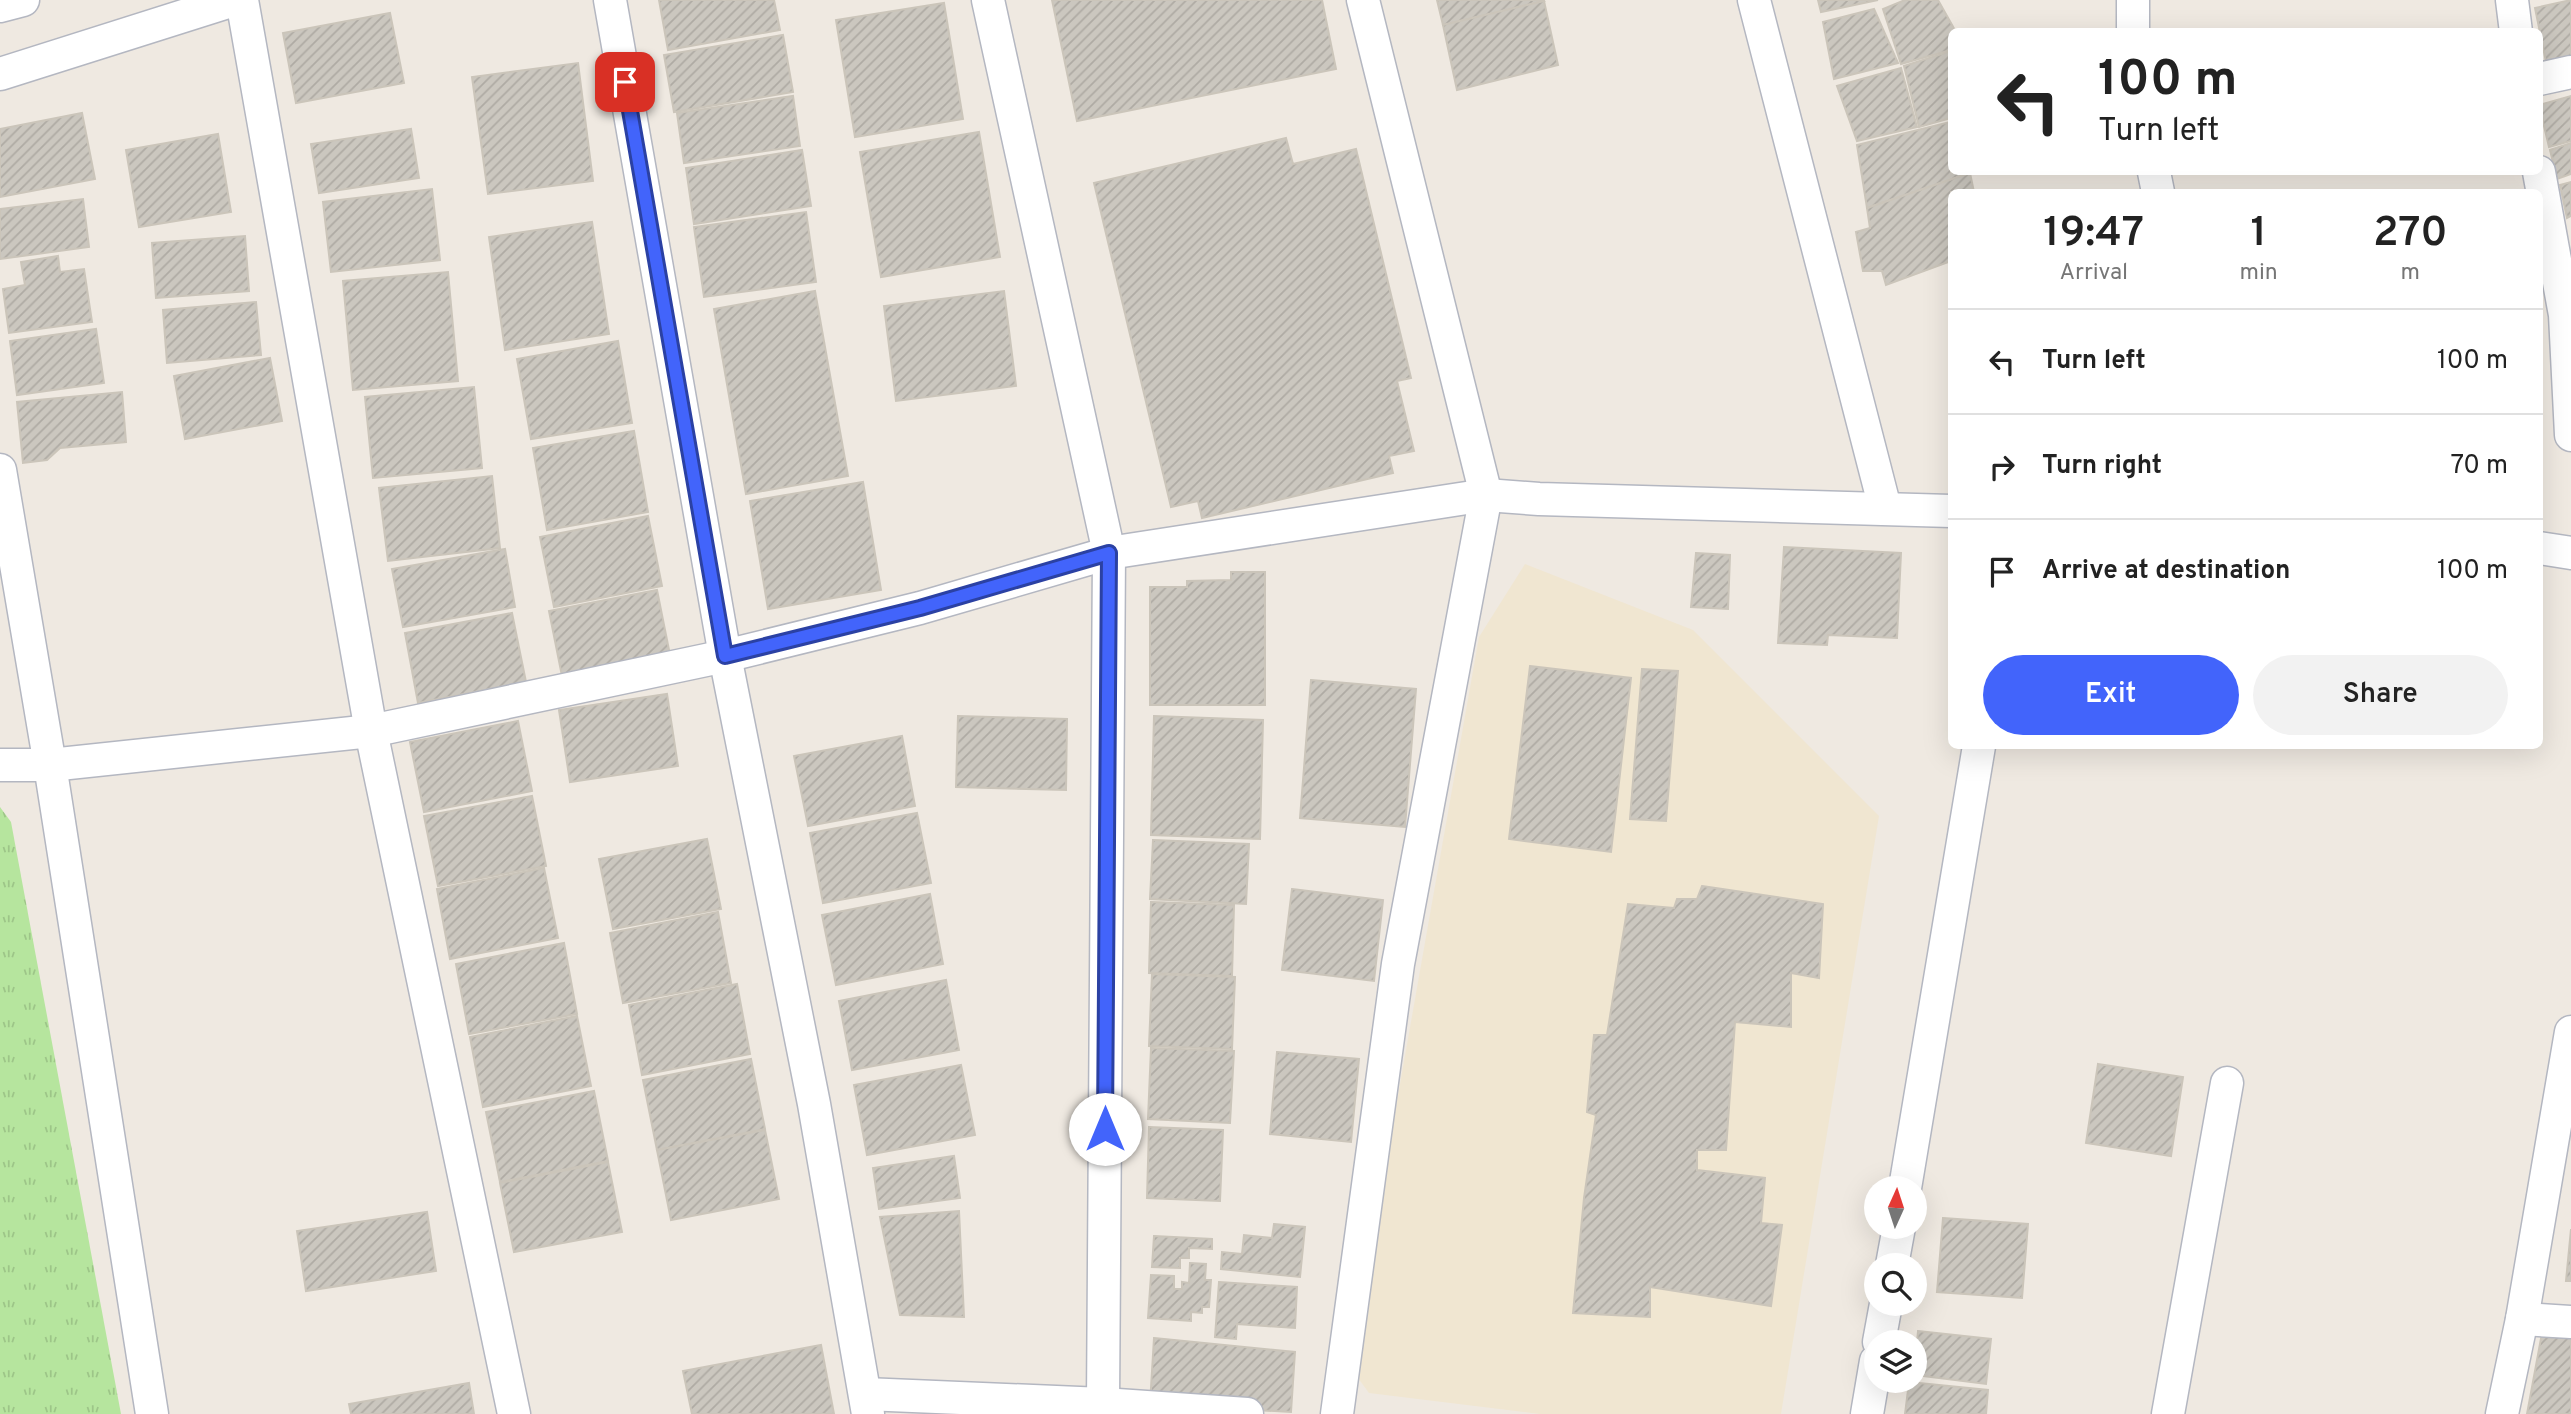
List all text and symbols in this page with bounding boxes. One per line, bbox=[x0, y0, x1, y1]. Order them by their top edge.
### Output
text: 100 m bbox=[2098, 51, 2237, 113]
pin bbox=[595, 52, 655, 112]
icon: left bbox=[1983, 56, 2074, 147]
icon: arrive bbox=[606, 63, 644, 101]
text: Turn left bbox=[2098, 112, 2219, 152]
text: 19:47 bbox=[2043, 208, 2144, 261]
text: 1 bbox=[2250, 208, 2267, 261]
text: 270 bbox=[2373, 208, 2448, 261]
text: Arrival bbox=[2059, 259, 2128, 288]
text: min bbox=[2239, 259, 2278, 288]
text: m bbox=[2401, 259, 2420, 288]
icon: left bbox=[1983, 343, 2021, 381]
text: Turn left bbox=[2042, 345, 2146, 378]
text: 100 m bbox=[2437, 345, 2508, 378]
icon: right bbox=[1983, 448, 2021, 486]
text: Turn right bbox=[2042, 450, 2162, 483]
text: 70 m bbox=[2450, 450, 2508, 483]
icon: arrive bbox=[1983, 553, 2021, 591]
text: Arrive at destination bbox=[2042, 555, 2290, 588]
text: 100 m bbox=[2437, 555, 2508, 588]
button: Exit bbox=[1983, 655, 2239, 735]
button: Share bbox=[2253, 655, 2508, 735]
position arrow bbox=[1068, 1092, 1142, 1166]
north arrow bbox=[1864, 1176, 1927, 1239]
map controls bbox=[1864, 1176, 1927, 1393]
button: search bbox=[1864, 1253, 1927, 1316]
button: layers bbox=[1864, 1330, 1927, 1393]

